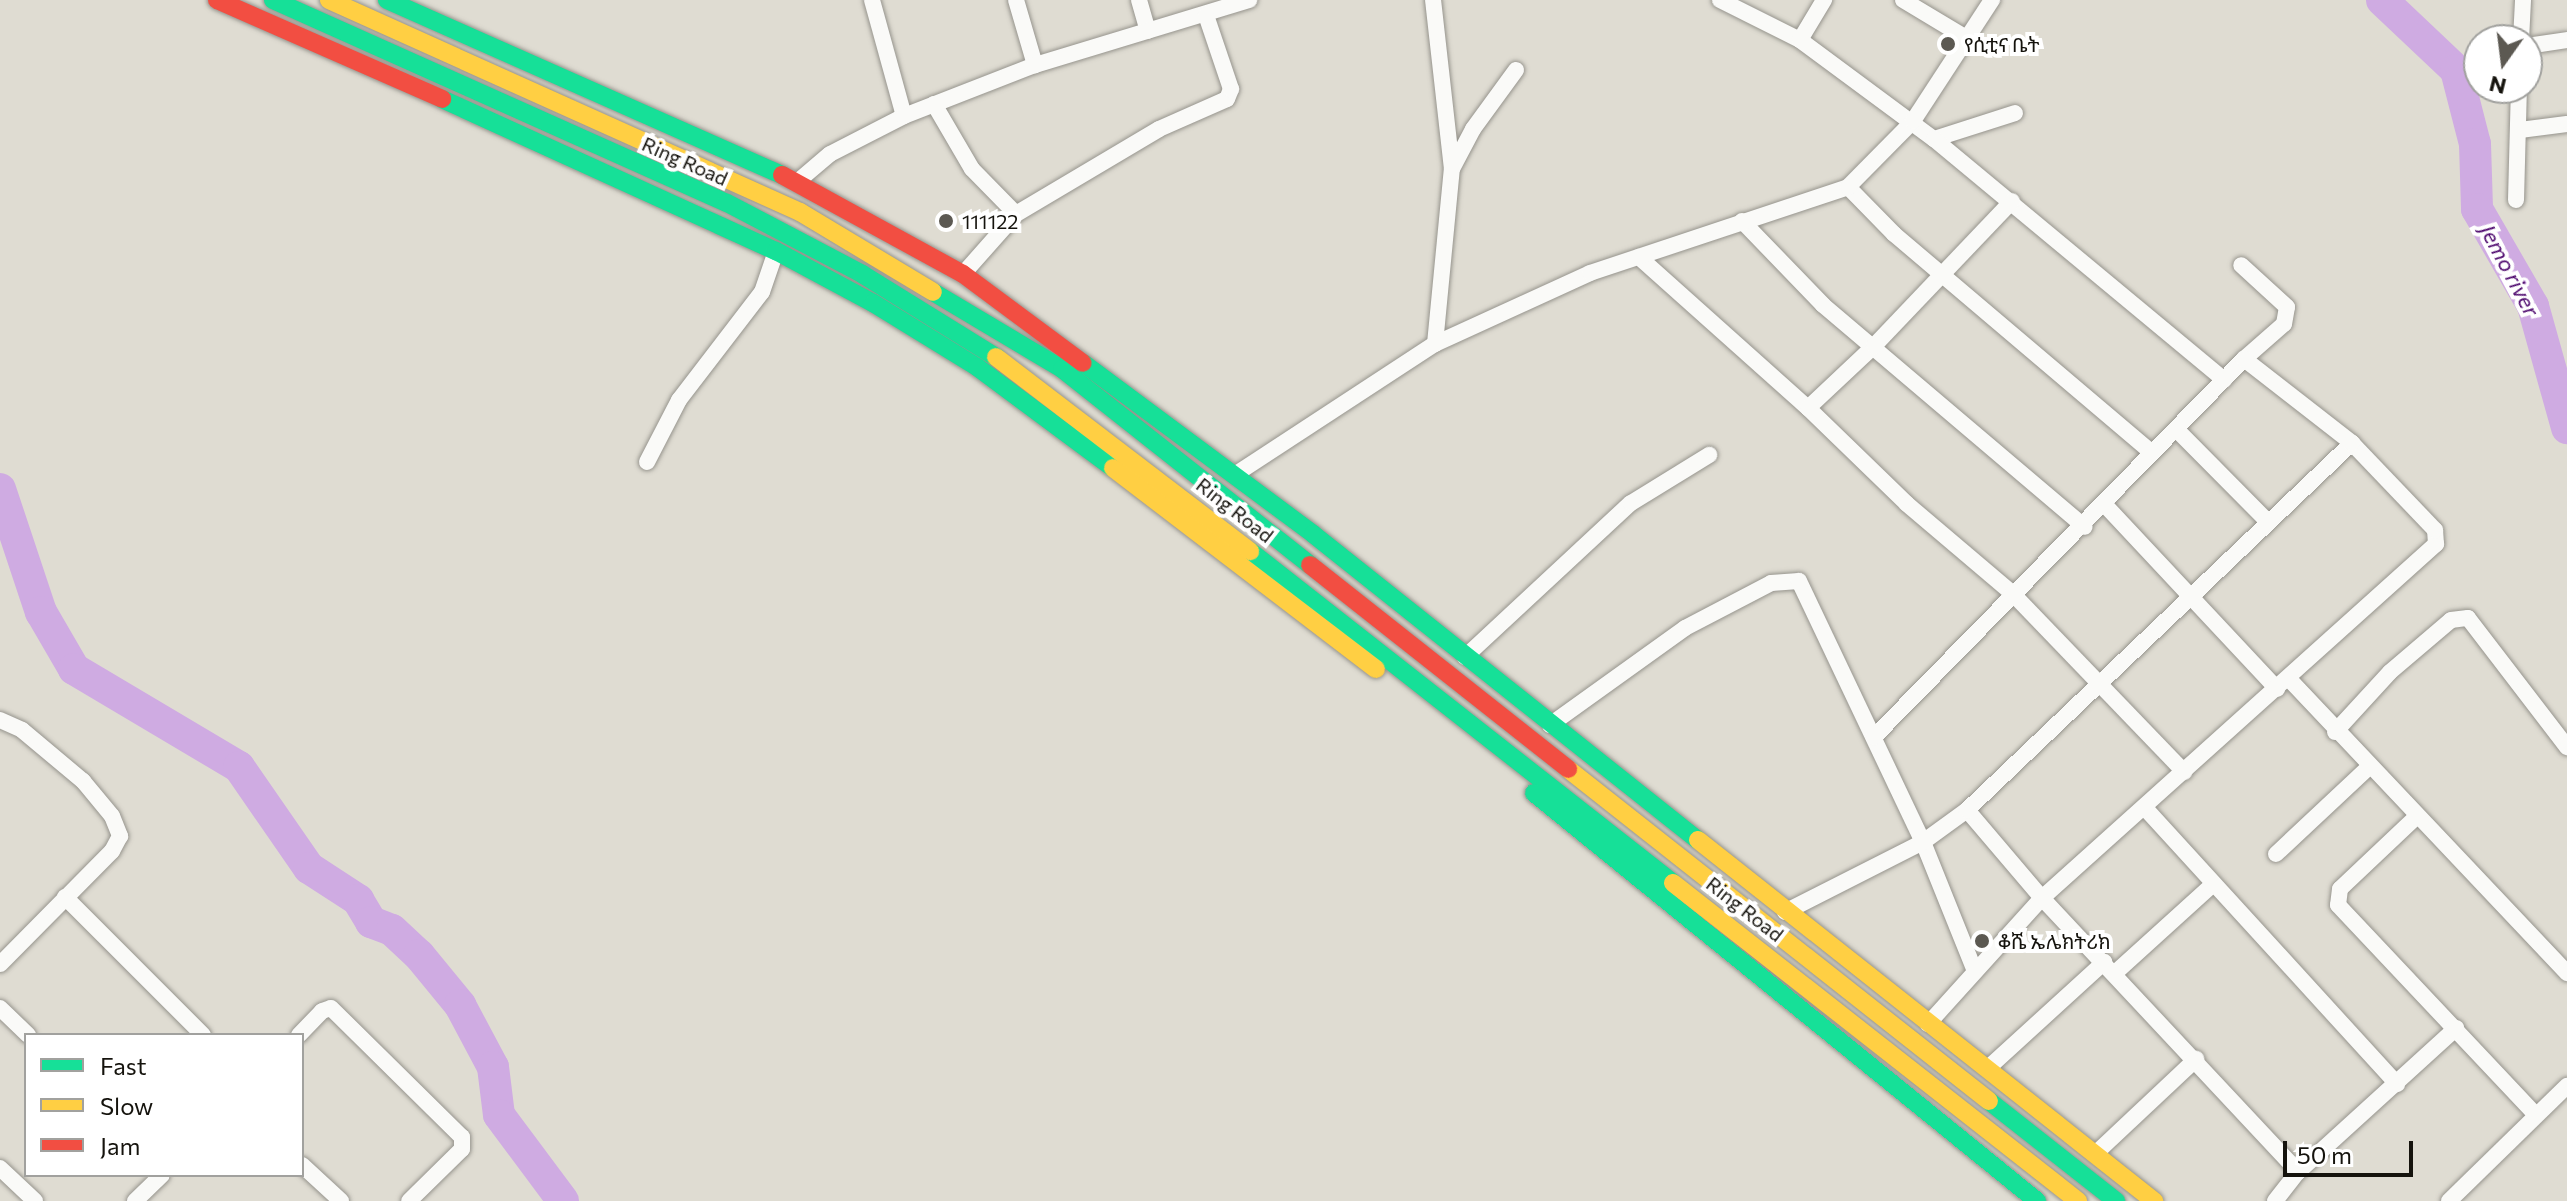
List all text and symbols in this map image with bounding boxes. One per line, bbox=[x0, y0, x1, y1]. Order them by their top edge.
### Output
north arrow bbox=[2463, 24, 2543, 104]
place label: የሲቲና ቤት bbox=[1964, 32, 2039, 56]
marker: የሲቲና ቤት bbox=[1939, 35, 1957, 53]
text: N bbox=[2486, 71, 2509, 101]
street label: Ring Road bbox=[638, 131, 732, 191]
place label: 111122 bbox=[962, 209, 1018, 233]
marker: 111122 bbox=[937, 212, 955, 230]
water label: Jemo river bbox=[2475, 219, 2545, 321]
street label: Ring Road bbox=[1192, 472, 1278, 548]
street label: Ring Road bbox=[1702, 871, 1788, 947]
place label: ቆሼ ኤሌክትሪክ bbox=[1998, 929, 2111, 953]
marker: ቆሼ ኤሌክትሪክ bbox=[1973, 932, 1991, 950]
legend bbox=[24, 1033, 304, 1177]
text: Fast bbox=[100, 1051, 147, 1080]
text: Slow bbox=[100, 1091, 153, 1120]
scale bar bbox=[2287, 1125, 2417, 1175]
text: Jam bbox=[100, 1131, 140, 1160]
text: 50 m bbox=[2297, 1140, 2352, 1169]

